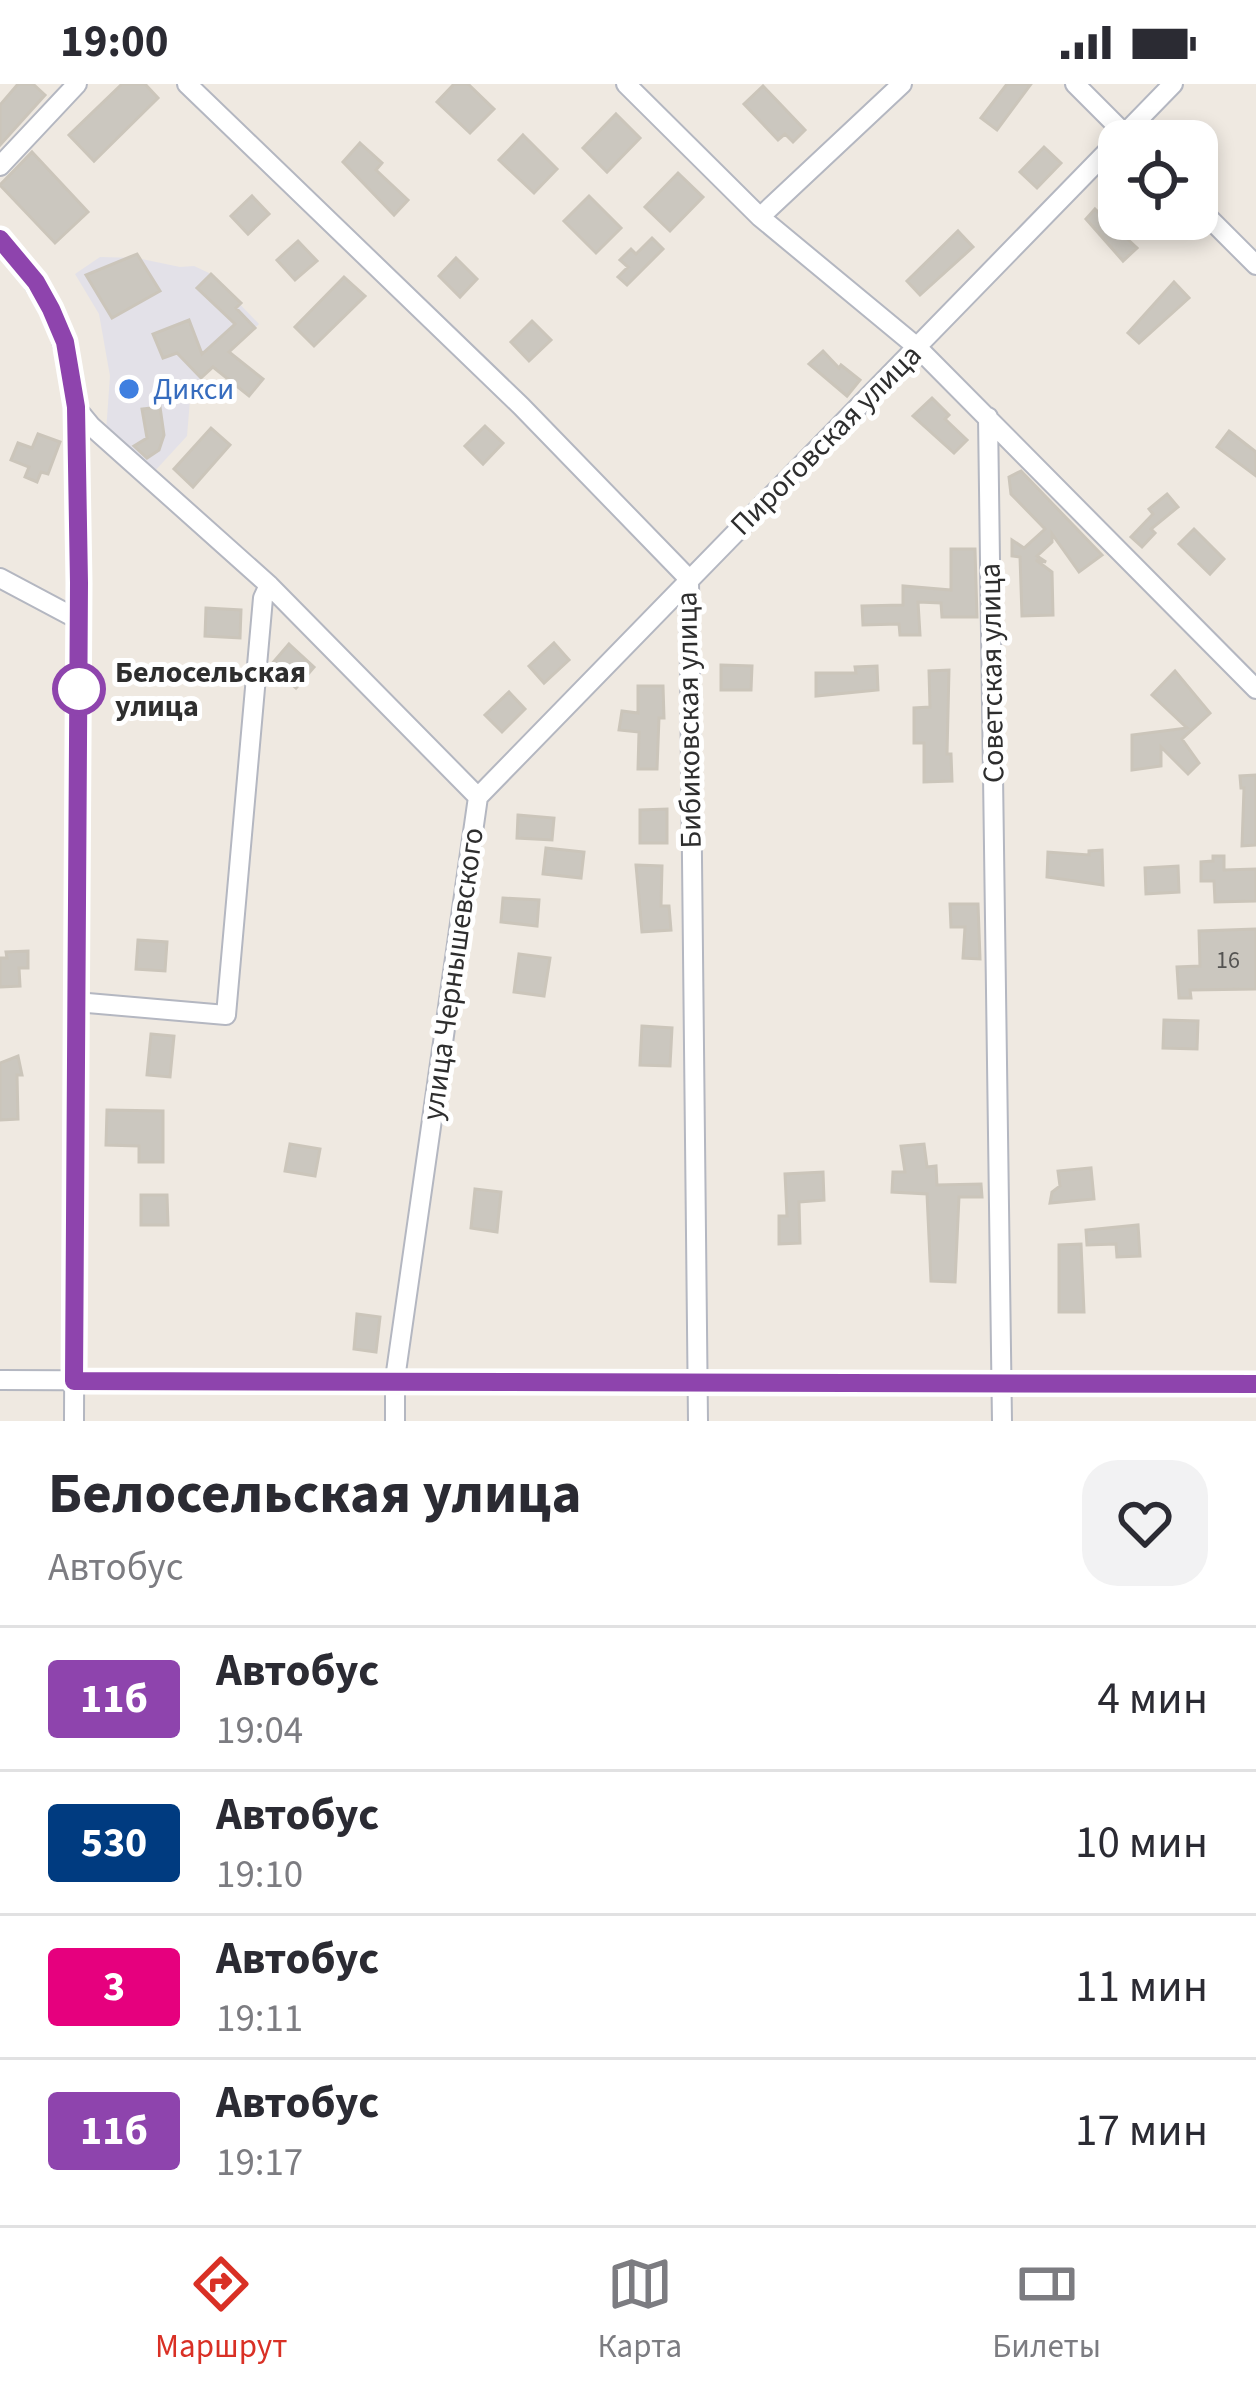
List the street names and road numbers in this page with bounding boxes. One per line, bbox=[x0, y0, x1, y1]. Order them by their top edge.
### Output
street label: Пироговская улица bbox=[721, 335, 931, 545]
street label: Советская улица bbox=[969, 563, 1015, 783]
street label: Бибиковская улица bbox=[665, 591, 713, 849]
street label: улица Чернышевского bbox=[411, 825, 495, 1123]

